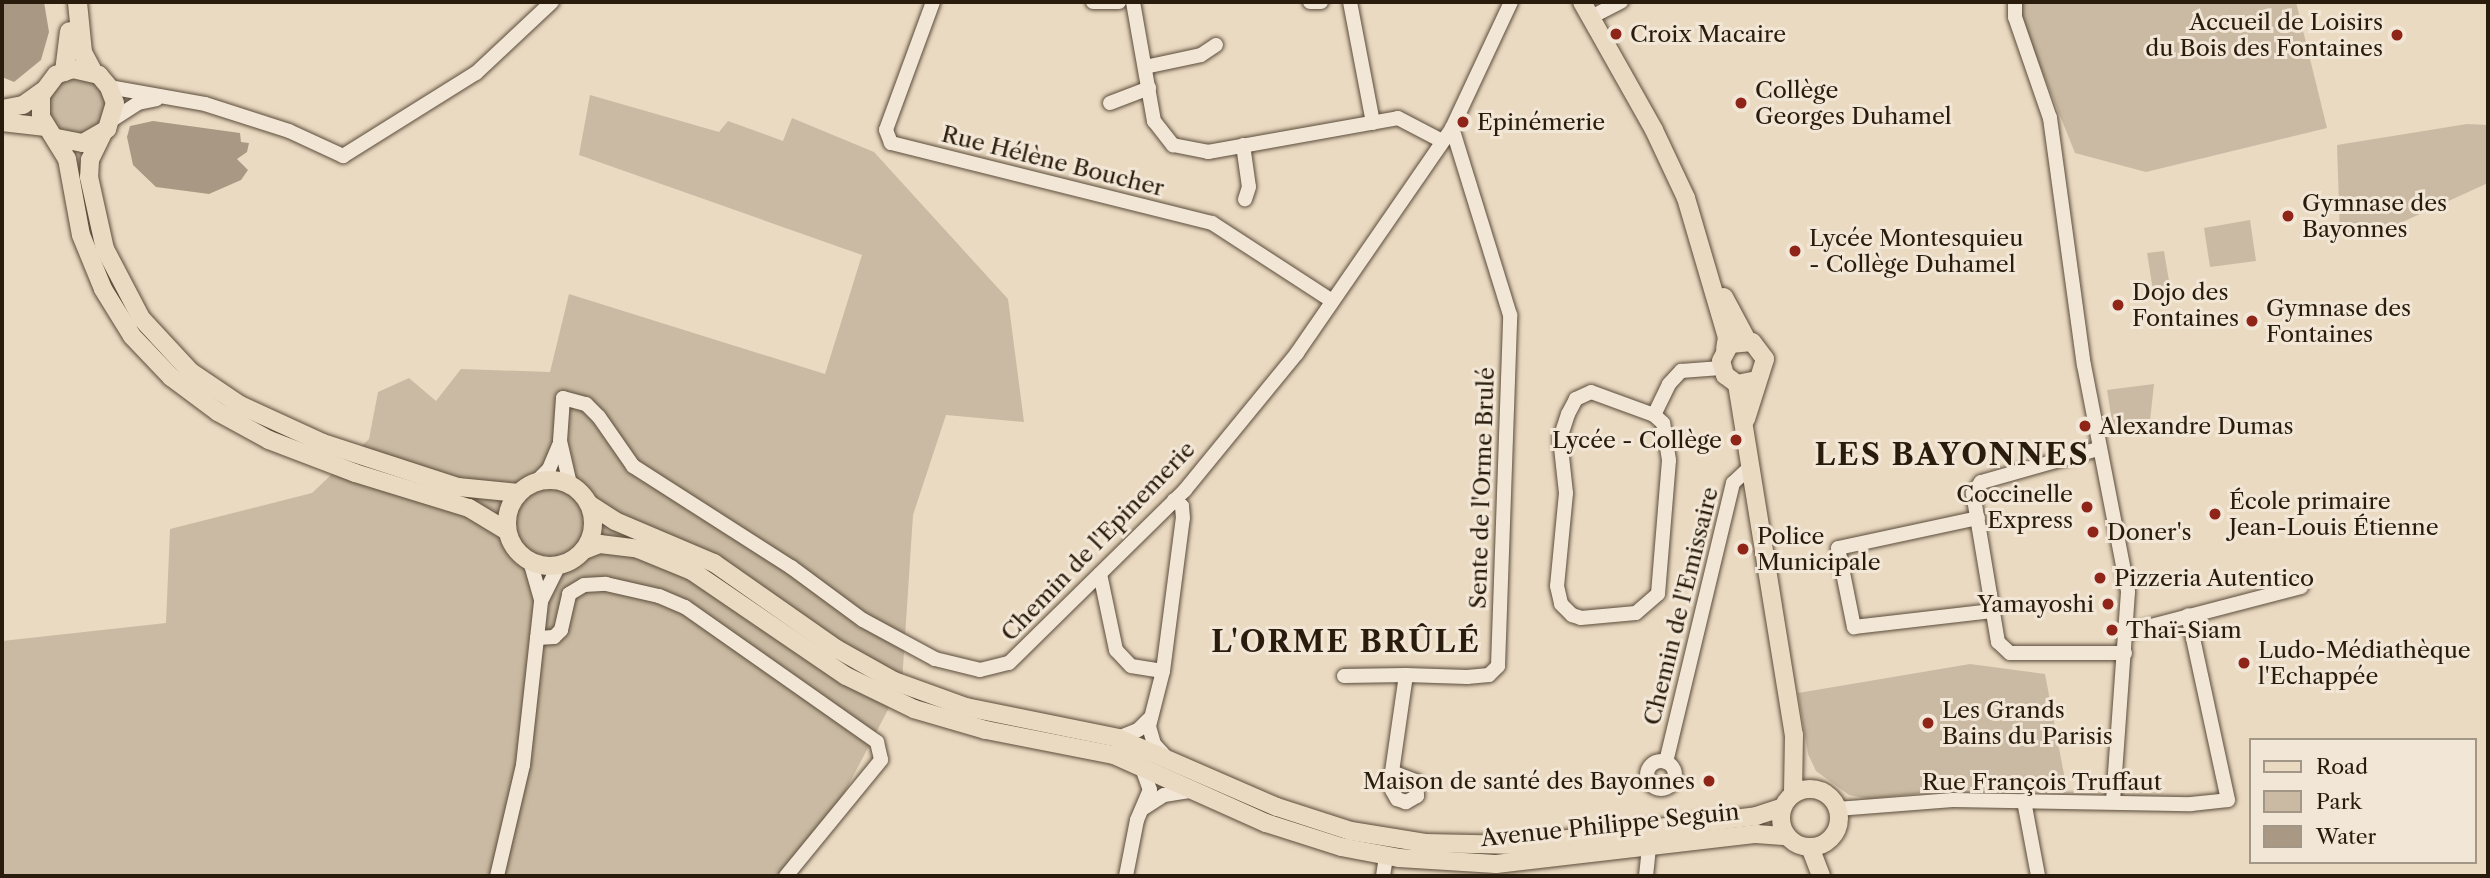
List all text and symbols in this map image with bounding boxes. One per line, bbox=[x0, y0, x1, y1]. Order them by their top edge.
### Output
place label: Accueil de Loisirs du Bois des Fontaines bbox=[2145, 8, 2383, 62]
place label: Croix Macaire bbox=[1630, 20, 1786, 48]
marker: Croix Macaire bbox=[1608, 26, 1624, 42]
marker: Accueil de Loisirs du Bois des Fontaines bbox=[2389, 27, 2405, 43]
place label: Collège Georges Duhamel bbox=[1755, 76, 1952, 130]
marker: Collège Georges Duhamel bbox=[1733, 95, 1749, 111]
place label: Epinémerie bbox=[1477, 108, 1605, 136]
marker: Epinémerie bbox=[1455, 114, 1471, 130]
street label: Rue Hélène Boucher bbox=[939, 120, 1167, 202]
place label: Gymnase des Bayonnes bbox=[2302, 189, 2447, 243]
marker: Gymnase des Bayonnes bbox=[2280, 208, 2296, 224]
place label: Lycée Montesquieu - Collège Duhamel bbox=[1809, 224, 2023, 278]
marker: Lycée Montesquieu - Collège Duhamel bbox=[1787, 243, 1803, 259]
place label: Dojo des Fontaines bbox=[2132, 278, 2239, 332]
place label: Gymnase des Fontaines bbox=[2266, 294, 2411, 348]
marker: Dojo des Fontaines bbox=[2110, 297, 2126, 313]
marker: Gymnase des Fontaines bbox=[2244, 313, 2260, 329]
street label: Sente de l'Orme Brulé bbox=[1464, 367, 1500, 609]
place label: Alexandre Dumas bbox=[2099, 412, 2294, 440]
marker: Alexandre Dumas bbox=[2077, 418, 2093, 434]
place label: Lycée - Collège bbox=[1552, 426, 1722, 454]
marker: Lycée - Collège bbox=[1728, 432, 1744, 448]
street label: Chemin de l'Epinemerie bbox=[995, 435, 1201, 647]
district label: LES BAYONNES bbox=[1816, 437, 2088, 473]
place label: Coccinelle Express bbox=[1956, 480, 2073, 534]
street label: Chemin de l'Emissaire bbox=[1638, 484, 1724, 728]
place label: École primaire Jean-Louis Étienne bbox=[2229, 487, 2439, 541]
marker: Coccinelle Express bbox=[2079, 499, 2095, 515]
marker: École primaire Jean-Louis Étienne bbox=[2207, 506, 2223, 522]
place label: Doner's bbox=[2107, 518, 2192, 546]
place label: Police Municipale bbox=[1757, 522, 1881, 576]
marker: Doner's bbox=[2085, 524, 2101, 540]
marker: Police Municipale bbox=[1735, 541, 1751, 557]
place label: Pizzeria Autentico bbox=[2114, 564, 2315, 592]
marker: Pizzeria Autentico bbox=[2092, 570, 2108, 586]
place label: Yamayoshi bbox=[1977, 590, 2094, 618]
marker: Yamayoshi bbox=[2100, 596, 2116, 612]
place label: Thaï-Siam bbox=[2126, 616, 2242, 644]
marker: Thaï-Siam bbox=[2104, 622, 2120, 638]
district label: L'ORME BRÛLÉ bbox=[1212, 624, 1480, 660]
place label: Ludo-Médiathèque l'Echappée bbox=[2258, 636, 2471, 690]
marker: Ludo-Médiathèque l'Echappée bbox=[2236, 655, 2252, 671]
place label: Les Grands Bains du Parisis bbox=[1942, 696, 2113, 750]
marker: Les Grands Bains du Parisis bbox=[1920, 715, 1936, 731]
legend bbox=[2248, 738, 2476, 864]
text: Road bbox=[2316, 754, 2368, 779]
place label: Maison de santé des Bayonnes bbox=[1363, 767, 1695, 795]
street label: Rue François Truffaut bbox=[1922, 768, 2162, 796]
marker: Maison de santé des Bayonnes bbox=[1701, 773, 1717, 789]
text: Park bbox=[2316, 789, 2362, 814]
street label: Avenue Philippe Seguin bbox=[1479, 798, 1741, 852]
text: Water bbox=[2316, 824, 2376, 849]

